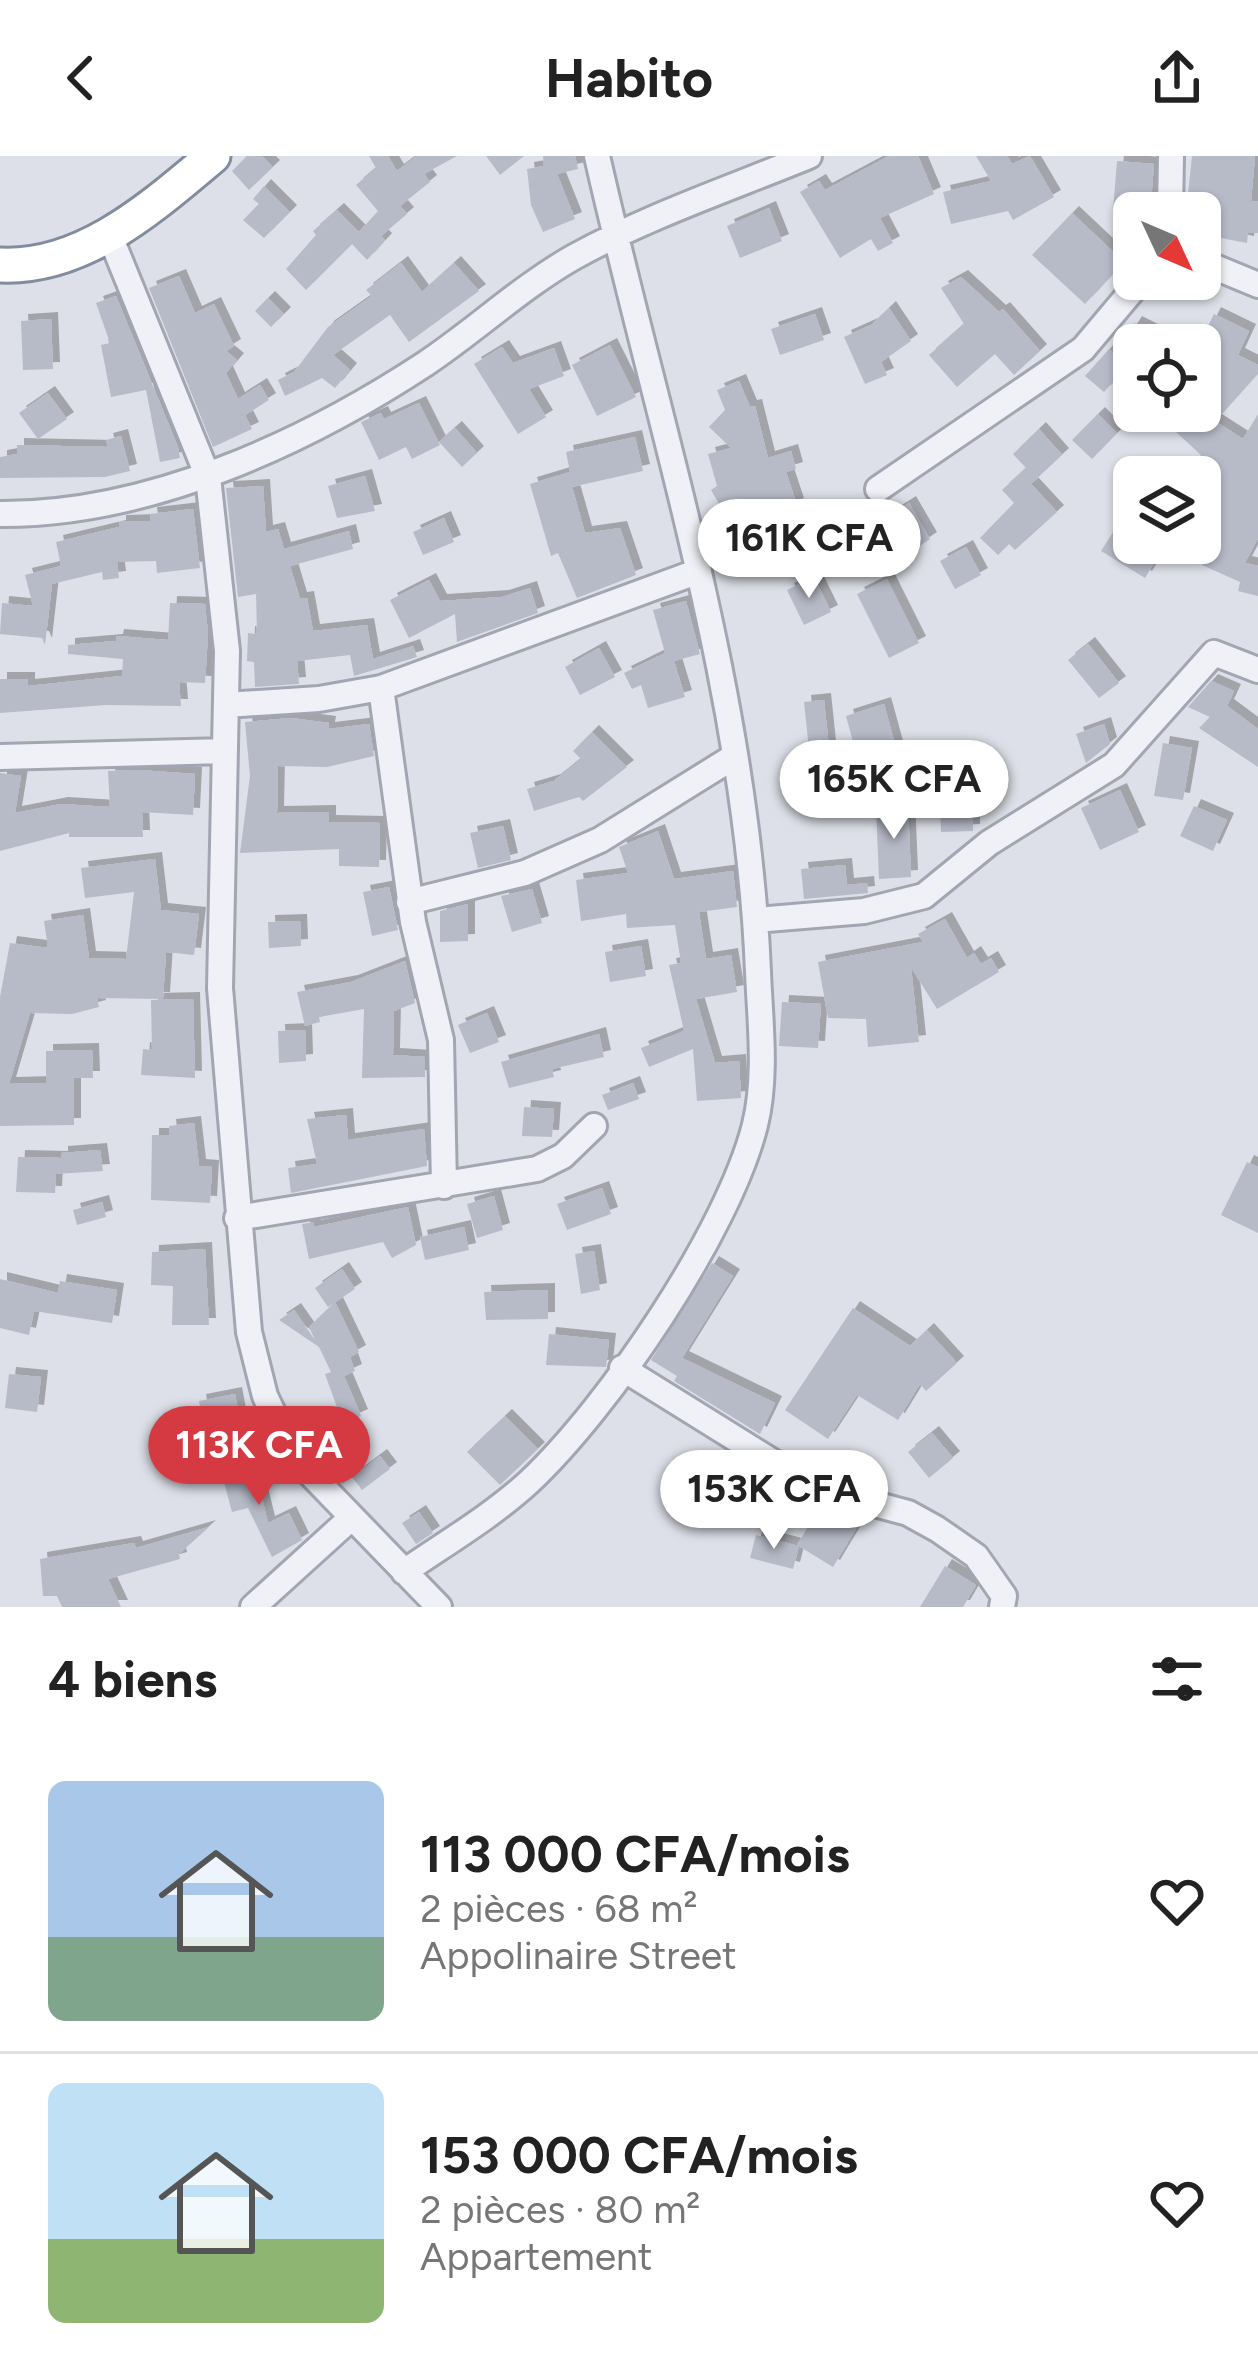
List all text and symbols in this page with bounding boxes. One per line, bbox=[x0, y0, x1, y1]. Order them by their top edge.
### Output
icon: back bbox=[48, 45, 114, 111]
icon: share bbox=[1144, 45, 1210, 111]
text: Habito bbox=[545, 46, 713, 111]
north arrow bbox=[1113, 192, 1221, 300]
map controls bbox=[1113, 192, 1221, 564]
button: locate bbox=[1113, 324, 1221, 432]
button: layers bbox=[1113, 456, 1221, 564]
pin: 161K CFA bbox=[685, 499, 933, 601]
text: 161K CFA bbox=[725, 514, 893, 561]
pin: 165K CFA bbox=[770, 740, 1018, 842]
text: 165K CFA bbox=[807, 755, 981, 802]
pin: 113K CFA bbox=[135, 1406, 383, 1508]
text: 113K CFA bbox=[175, 1421, 343, 1468]
pin: 153K CFA bbox=[650, 1450, 898, 1552]
text: 153K CFA bbox=[687, 1465, 861, 1512]
icon: filters bbox=[1144, 1646, 1210, 1712]
text: 4 biens bbox=[48, 1649, 217, 1710]
text: 113 000 CFA/mois bbox=[420, 1824, 850, 1885]
icon: home bbox=[144, 1829, 288, 1973]
icon: heart bbox=[1144, 1868, 1210, 1934]
text: 2 pièces · 68 m² bbox=[420, 1885, 698, 1932]
text: Appolinaire Street bbox=[420, 1932, 737, 1979]
text: 153 000 CFA/mois bbox=[420, 2125, 858, 2186]
icon: home bbox=[144, 2131, 288, 2275]
icon: heart bbox=[1144, 2170, 1210, 2236]
text: 2 pièces · 80 m² bbox=[420, 2186, 700, 2233]
text: Appartement bbox=[420, 2233, 653, 2280]

